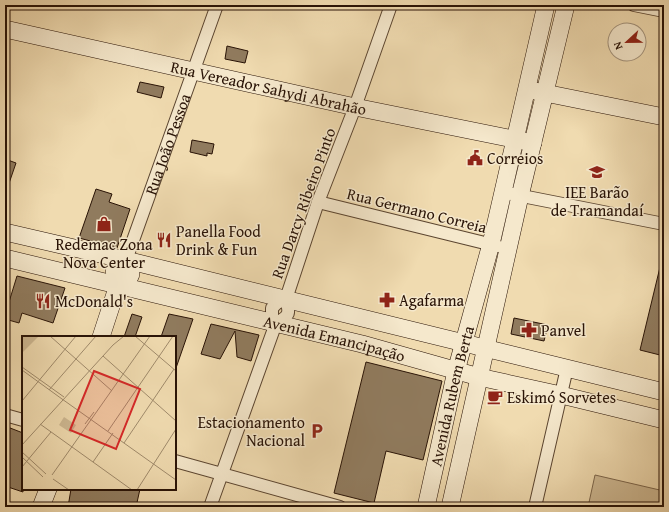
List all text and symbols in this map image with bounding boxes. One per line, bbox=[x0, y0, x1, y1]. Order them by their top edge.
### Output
north arrow bbox=[607, 22, 647, 62]
text: N bbox=[609, 39, 627, 52]
street label: Rua Vereador Sahydi Abrahão bbox=[168, 54, 369, 121]
street label: Rua João Pessoa bbox=[138, 90, 197, 198]
street label: Rua Darcy Ribeiro Pinto bbox=[265, 124, 341, 282]
place label: Correios bbox=[487, 146, 543, 170]
public building icon: Correios bbox=[466, 149, 484, 167]
school or university icon: IEE Barão de Tramandaí bbox=[588, 163, 606, 181]
place label: IEE Barão de Tramandaí bbox=[551, 180, 644, 222]
street label: Rua Germano Correia bbox=[345, 181, 490, 239]
shop icon: Redemac Zona Nova Center bbox=[95, 215, 113, 233]
place label: Panella Food Drink & Fun bbox=[176, 219, 261, 261]
restaurant icon: Panella Food Drink & Fun bbox=[155, 231, 173, 249]
place label: Redemac Zona Nova Center bbox=[55, 232, 153, 274]
place label: Agafarma bbox=[399, 288, 465, 312]
place label: McDonald's bbox=[55, 289, 133, 313]
pharmacy icon: Agafarma bbox=[378, 291, 396, 309]
restaurant icon: McDonald's bbox=[34, 292, 52, 310]
street label: Avenida Emancipação bbox=[261, 309, 408, 368]
place label: Panvel bbox=[541, 318, 586, 342]
pharmacy icon: Panvel bbox=[520, 321, 538, 339]
street label: Avenida Rubem Berta bbox=[423, 322, 480, 468]
inset map bbox=[22, 336, 176, 490]
place label: Eskimó Sorvetes bbox=[507, 385, 616, 409]
cafe icon: Eskimó Sorvetes bbox=[486, 388, 504, 406]
place label: Estacionamento Nacional bbox=[198, 410, 306, 452]
parking icon: Estacionamento Nacional bbox=[308, 422, 326, 440]

